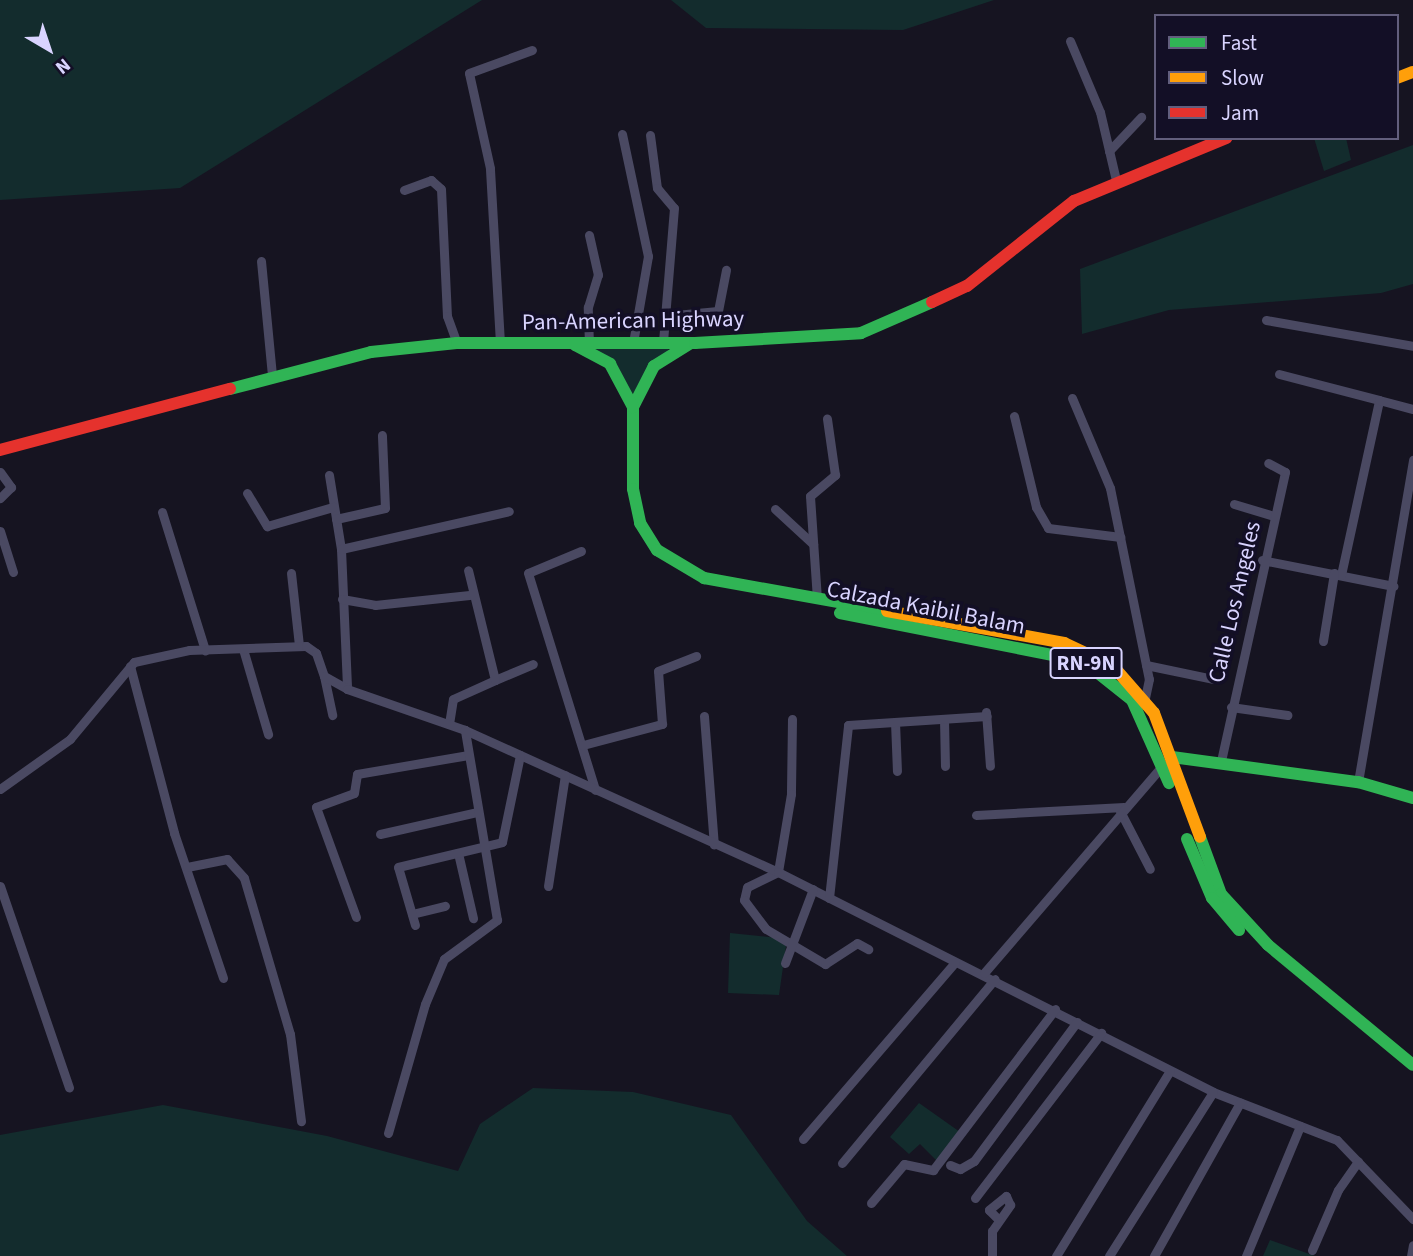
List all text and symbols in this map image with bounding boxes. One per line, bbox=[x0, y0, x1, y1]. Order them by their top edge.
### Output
north arrow bbox=[14, 14, 84, 84]
legend bbox=[1154, 14, 1399, 140]
text: Fast bbox=[1221, 28, 1257, 58]
text: N bbox=[49, 51, 76, 80]
text: Slow bbox=[1221, 63, 1264, 93]
text: Jam bbox=[1221, 98, 1259, 128]
street label: Pan-American Highway bbox=[522, 305, 744, 337]
street label: Calle Los Angeles bbox=[1203, 519, 1267, 685]
street label: Calzada Kaibil Balam bbox=[824, 575, 1028, 641]
road number: RN-9N bbox=[1049, 646, 1123, 680]

